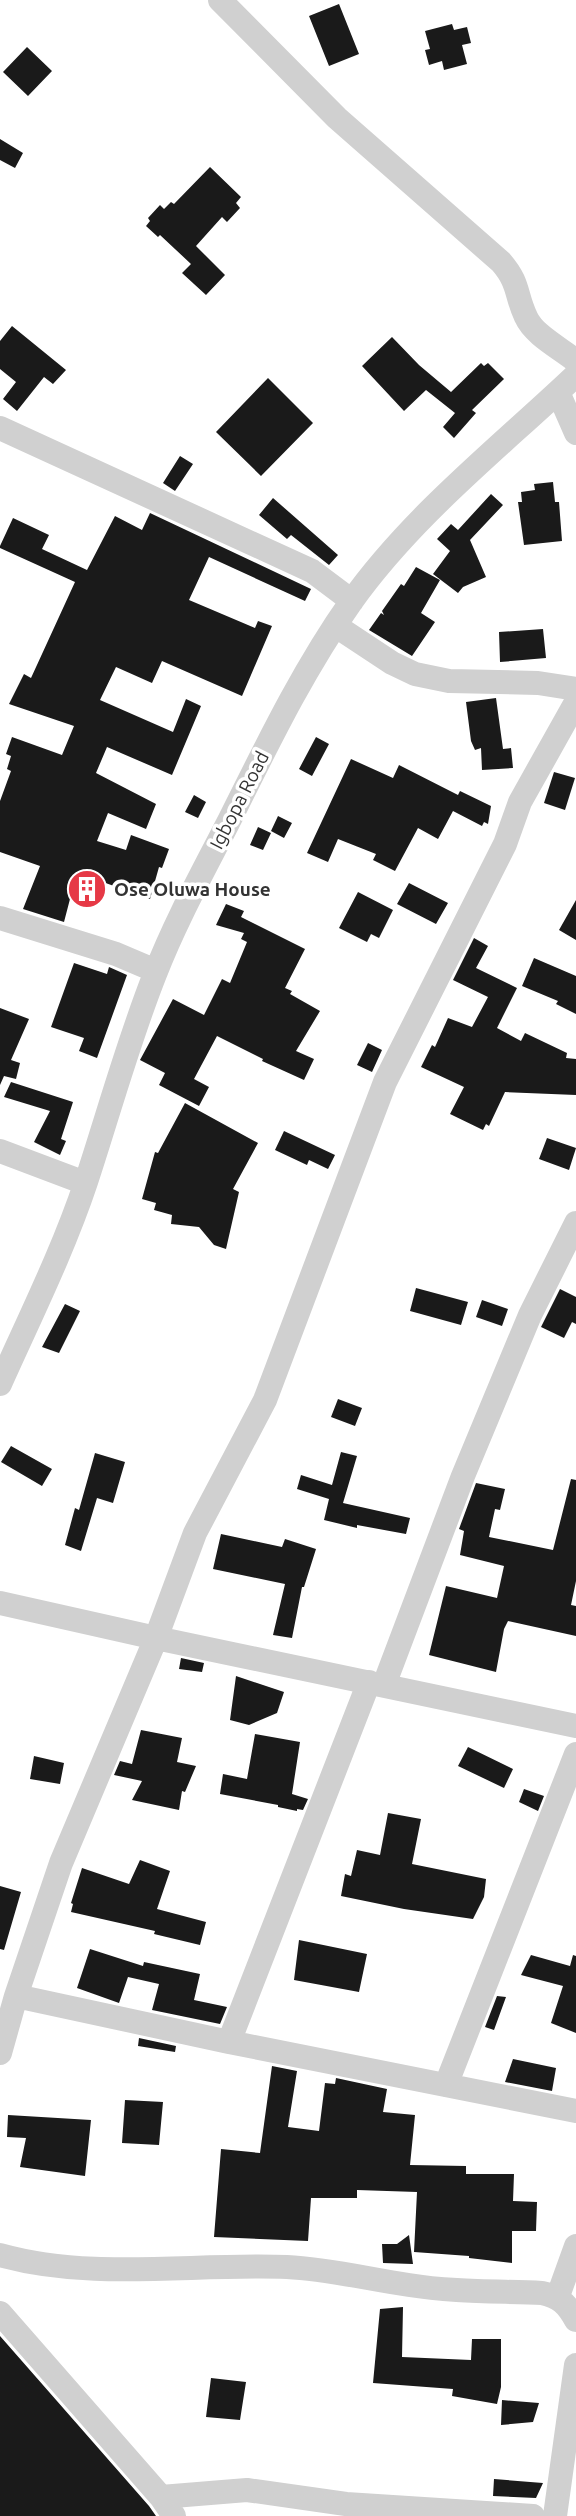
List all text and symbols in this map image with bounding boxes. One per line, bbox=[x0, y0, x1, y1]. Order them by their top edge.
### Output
street label: Igbopa Road bbox=[205, 747, 273, 853]
building icon: Ose Oluwa House bbox=[66, 868, 108, 910]
place label: Ose Oluwa House bbox=[114, 878, 271, 900]

